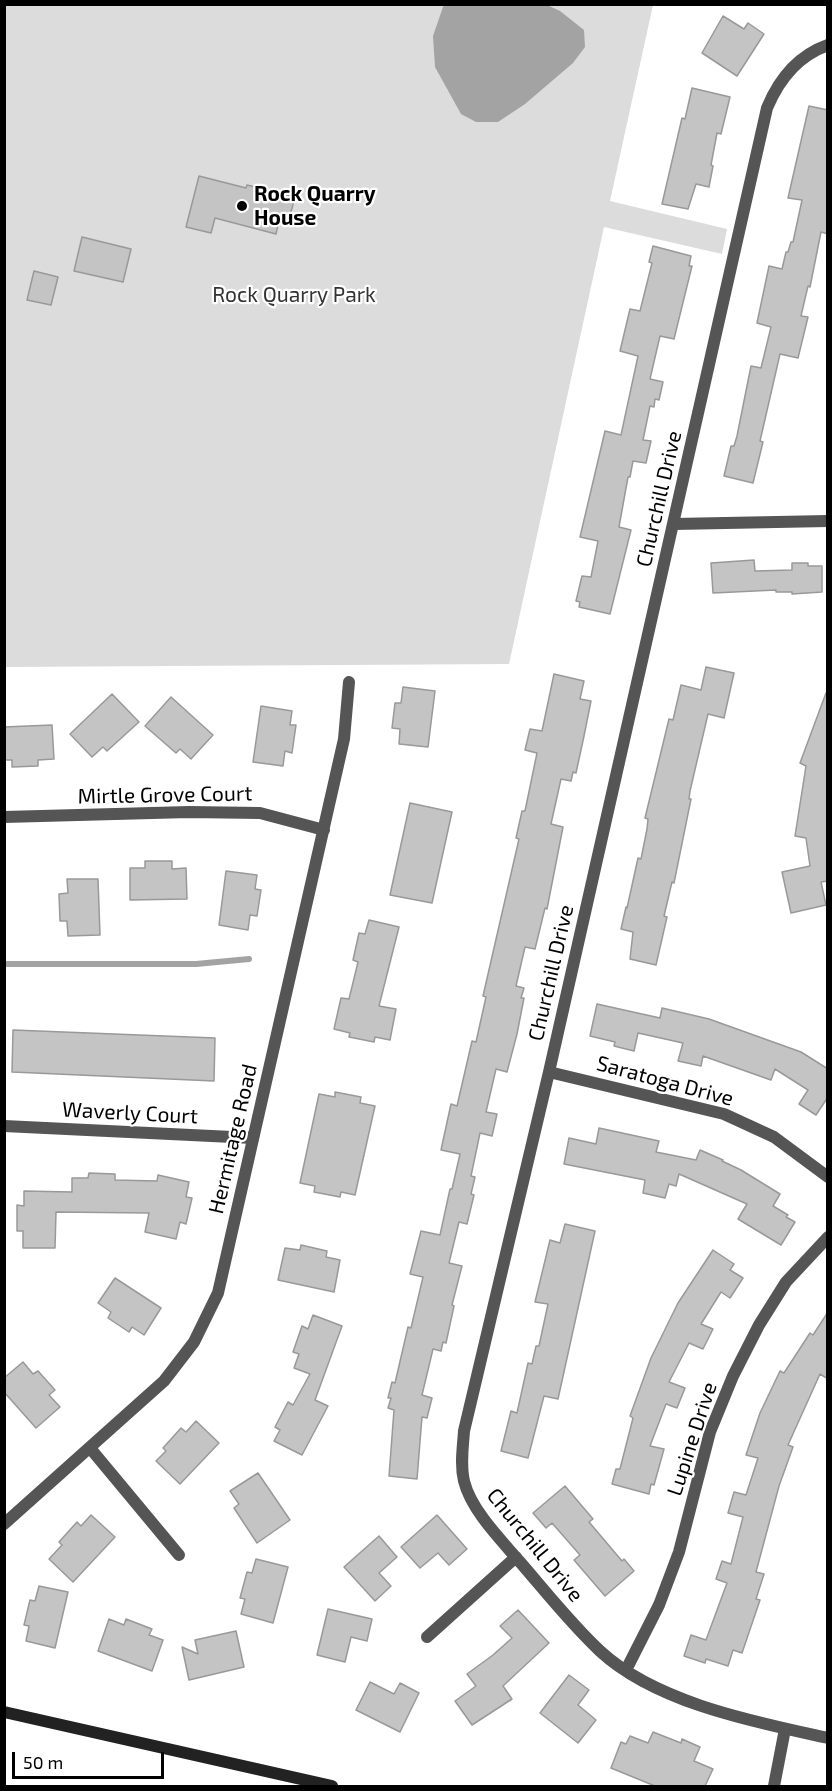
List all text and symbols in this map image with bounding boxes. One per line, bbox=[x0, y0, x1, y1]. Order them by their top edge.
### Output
place label: Rock Quarry House bbox=[254, 181, 376, 231]
marker: Rock Quarry House bbox=[235, 199, 249, 213]
park label: Rock Quarry Park bbox=[212, 282, 376, 308]
street label: Churchill Drive bbox=[631, 428, 687, 570]
street label: Mirtle Grove Court bbox=[77, 781, 253, 809]
street label: Churchill Drive bbox=[523, 902, 579, 1044]
street label: Saratoga Drive bbox=[594, 1051, 736, 1111]
street label: Hermitage Road bbox=[204, 1062, 262, 1216]
street label: Waverly Court bbox=[62, 1097, 198, 1129]
street label: Lupine Drive bbox=[662, 1379, 722, 1499]
street label: Churchill Drive bbox=[481, 1483, 589, 1607]
scale bar bbox=[15, 1740, 166, 1778]
text: 50 m bbox=[23, 1751, 63, 1773]

